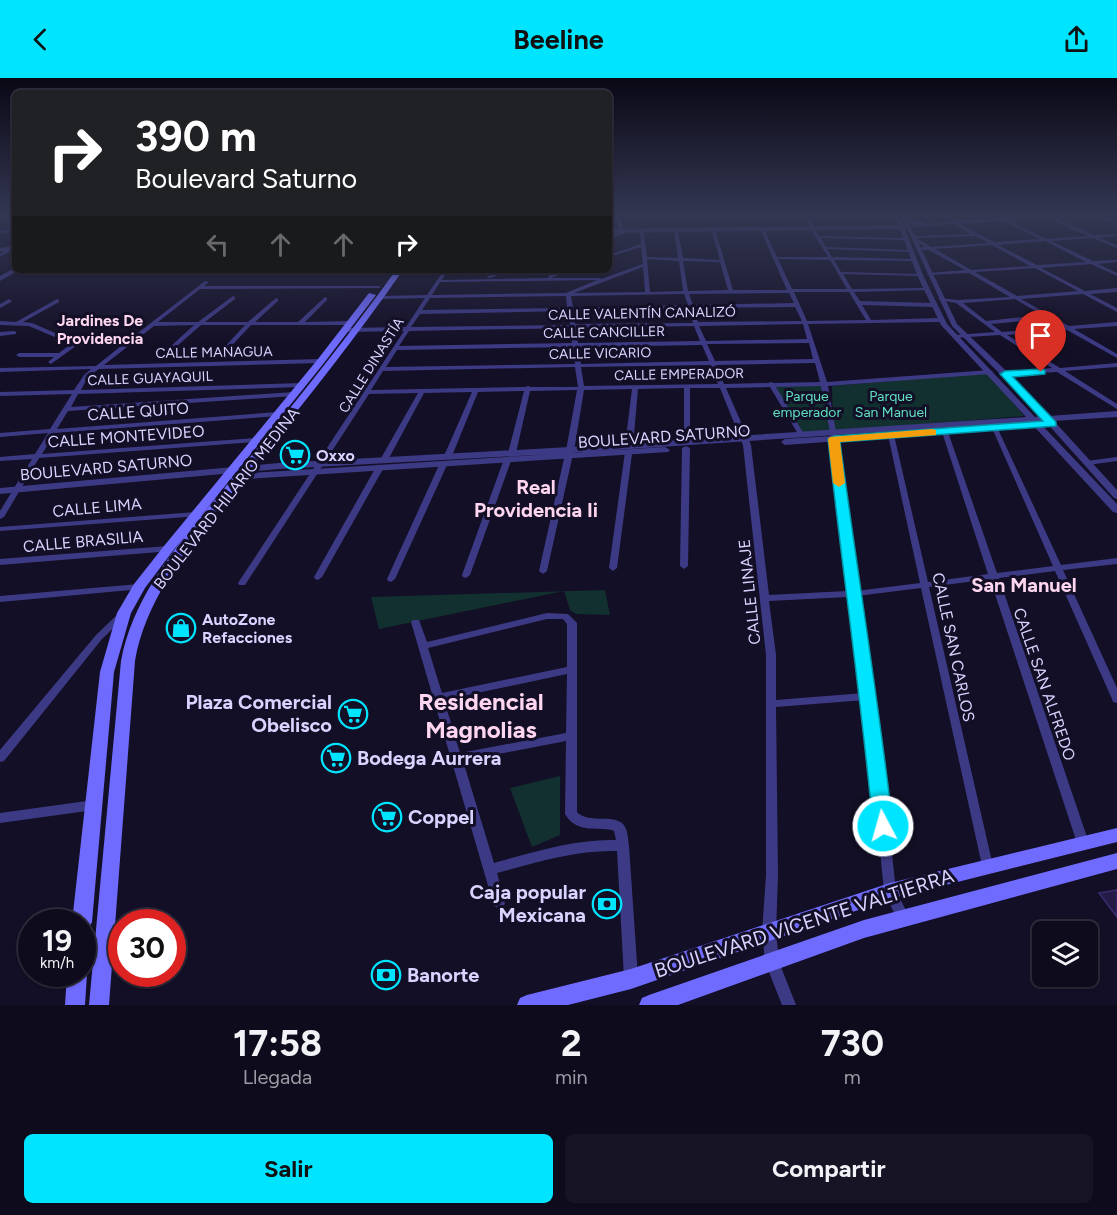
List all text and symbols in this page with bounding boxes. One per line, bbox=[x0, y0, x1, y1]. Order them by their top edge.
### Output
icon: back bbox=[24, 23, 57, 56]
text: Beeline bbox=[513, 23, 604, 56]
icon: share bbox=[1060, 23, 1093, 56]
text: 390 m bbox=[135, 111, 257, 162]
icon: right bbox=[36, 114, 114, 192]
text: Boulevard Saturno bbox=[135, 162, 357, 195]
icon: left bbox=[201, 228, 234, 261]
icon: ahead bbox=[264, 228, 297, 261]
icon: ahead bbox=[327, 228, 360, 261]
icon: right bbox=[390, 228, 423, 261]
street label: CALLE VALENTÍN CANALIZÓ bbox=[548, 303, 736, 324]
pin bbox=[1015, 310, 1066, 372]
district label: Jardines De Providencia bbox=[57, 311, 143, 348]
street label: CALLE DINASTÍA bbox=[335, 314, 408, 416]
icon: arrive bbox=[1024, 319, 1057, 352]
street label: CALLE CANCILLER bbox=[543, 323, 665, 342]
street label: CALLE MANAGUA bbox=[155, 343, 273, 362]
street label: CALLE VICARIO bbox=[549, 344, 651, 363]
street label: CALLE EMPERADOR bbox=[614, 365, 744, 384]
street label: CALLE GUAYAQUIL bbox=[87, 368, 214, 389]
park label: Parque emperador bbox=[773, 388, 841, 421]
park label: Parque San Manuel bbox=[855, 388, 927, 421]
street label: CALLE QUITO bbox=[87, 398, 189, 425]
street label: BOULEVARD HILARIO MEDINA bbox=[150, 404, 303, 593]
street label: BOULEVARD SATURNO bbox=[577, 421, 751, 452]
street label: CALLE MONTEVIDEO bbox=[47, 422, 205, 451]
supermarket icon: Oxxo bbox=[279, 439, 311, 471]
place label: Oxxo bbox=[316, 446, 355, 465]
street label: BOULEVARD SATURNO bbox=[19, 450, 193, 484]
district label: Real Providencia Ii bbox=[474, 475, 598, 522]
street label: CALLE LIMA bbox=[52, 494, 143, 521]
street label: CALLE BRASILIA bbox=[22, 527, 144, 556]
street label: CALLE LINAJE bbox=[735, 538, 764, 646]
street label: CALLE SAN CARLOS bbox=[928, 571, 979, 724]
district label: San Manuel bbox=[971, 573, 1077, 597]
street label: CALLE SAN ALFREDO bbox=[1009, 605, 1080, 763]
place label: AutoZone Refacciones bbox=[202, 610, 293, 647]
shop icon: AutoZone Refacciones bbox=[165, 612, 197, 644]
district label: Residencial Magnolias bbox=[418, 687, 544, 744]
place label: Plaza Comercial Obelisco bbox=[185, 690, 332, 737]
supermarket icon: Plaza Comercial Obelisco bbox=[337, 698, 369, 730]
supermarket icon: Bodega Aurrera bbox=[320, 742, 352, 774]
place label: Bodega Aurrera bbox=[357, 746, 501, 770]
position arrow bbox=[851, 794, 915, 858]
supermarket icon: Coppel bbox=[371, 801, 403, 833]
place label: Coppel bbox=[408, 805, 474, 829]
street label: BOULEVARD VICENTE VALTIERRA bbox=[651, 863, 957, 983]
place label: Caja popular Mexicana bbox=[469, 880, 586, 927]
bank icon: Caja popular Mexicana bbox=[591, 888, 623, 920]
speed limit sign: 30 bbox=[108, 909, 186, 987]
map controls bbox=[1032, 921, 1098, 987]
button: layers bbox=[1032, 921, 1098, 987]
text: 19 bbox=[42, 922, 72, 959]
text: km/h bbox=[40, 954, 74, 972]
bank icon: Banorte bbox=[370, 959, 402, 991]
place label: Banorte bbox=[407, 963, 479, 987]
text: 17:58 bbox=[233, 1022, 322, 1065]
text: 2 bbox=[561, 1022, 582, 1065]
text: 730 bbox=[821, 1022, 884, 1065]
text: Llegada bbox=[243, 1065, 312, 1089]
text: min bbox=[555, 1065, 588, 1089]
text: m bbox=[844, 1065, 861, 1089]
button: Salir bbox=[24, 1134, 553, 1203]
button: Compartir bbox=[565, 1134, 1093, 1203]

